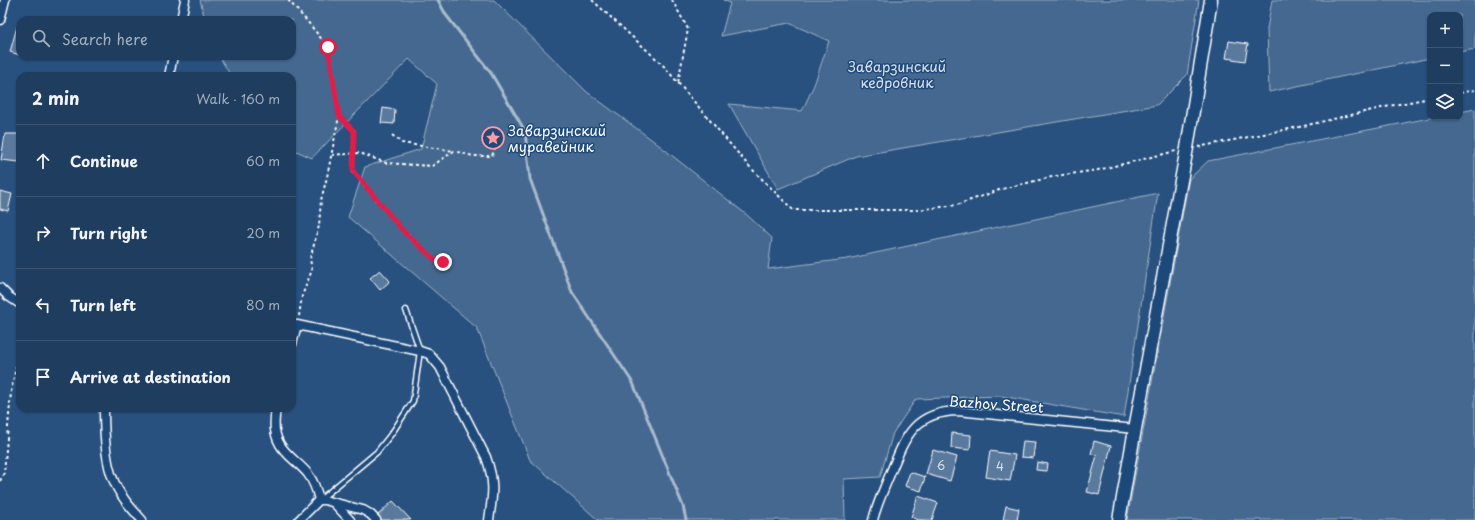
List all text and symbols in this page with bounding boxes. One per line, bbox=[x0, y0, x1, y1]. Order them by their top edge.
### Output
map controls bbox=[1427, 12, 1463, 120]
button: + bbox=[1427, 12, 1463, 48]
search box bbox=[16, 16, 296, 60]
icon: search bbox=[30, 27, 52, 49]
text: Search here bbox=[62, 27, 148, 50]
route start bbox=[319, 38, 337, 56]
button: − bbox=[1427, 48, 1463, 84]
park label: Заварзинский кедровник bbox=[848, 56, 946, 93]
button: layers bbox=[1427, 84, 1463, 120]
text: 2 min bbox=[32, 85, 79, 111]
text: Walk · 160 m bbox=[197, 89, 280, 108]
place label: Заварзинский муравейник bbox=[508, 120, 606, 157]
place icon: Заварзинский муравейник bbox=[480, 125, 506, 151]
text: Continue bbox=[70, 149, 138, 172]
icon: ahead bbox=[32, 150, 54, 172]
text: 60 m bbox=[246, 151, 280, 170]
text: Turn right bbox=[70, 221, 147, 244]
icon: right bbox=[32, 222, 54, 244]
text: 20 m bbox=[246, 223, 280, 242]
route end bbox=[434, 253, 452, 271]
text: Turn left bbox=[70, 293, 136, 316]
icon: left bbox=[32, 294, 54, 316]
text: 80 m bbox=[246, 295, 280, 314]
text: Arrive at destination bbox=[70, 365, 231, 388]
icon: arrive bbox=[32, 366, 54, 388]
street label: Bazhov Street bbox=[948, 390, 1044, 418]
house number: 6 bbox=[937, 456, 945, 474]
house number: 4 bbox=[996, 457, 1004, 475]

